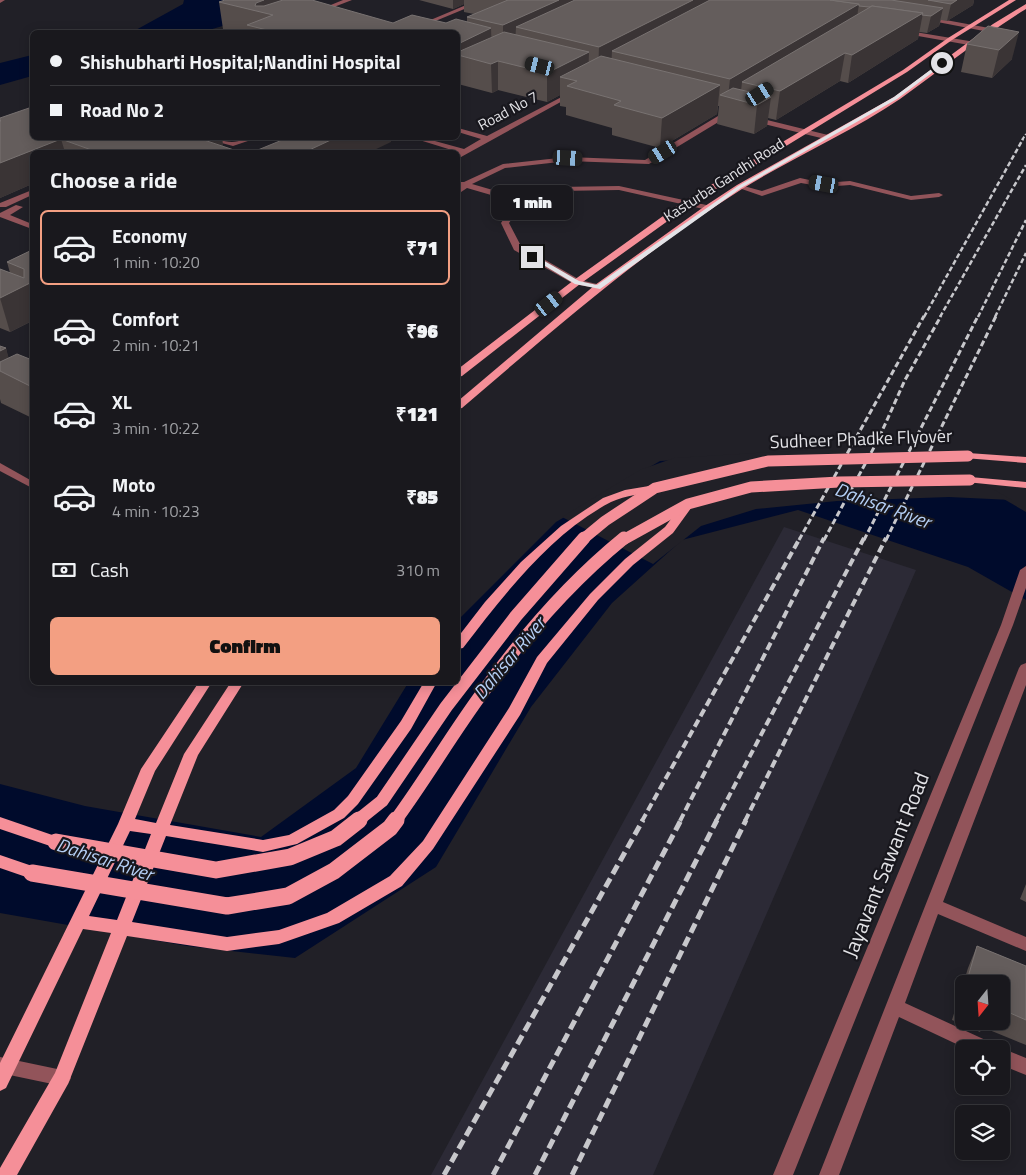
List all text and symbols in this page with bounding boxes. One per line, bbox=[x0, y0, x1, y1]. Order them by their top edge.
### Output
text: Shishubharti Hospital;Nandini Hospital bbox=[80, 47, 401, 76]
route start bbox=[931, 52, 953, 74]
car bbox=[523, 55, 556, 77]
car bbox=[743, 80, 776, 108]
street label: Road No 7 bbox=[473, 85, 542, 136]
text: Road No 2 bbox=[80, 95, 164, 124]
street label: Kasturba Gandhi Road bbox=[659, 132, 789, 227]
car bbox=[646, 138, 679, 166]
car bbox=[552, 150, 583, 166]
text: Choose a ride bbox=[50, 163, 177, 197]
car bbox=[807, 174, 840, 194]
callout: 1 min bbox=[491, 184, 573, 220]
text: 1 min bbox=[512, 190, 552, 214]
text: Economy bbox=[112, 221, 187, 250]
icon: car bbox=[52, 225, 97, 270]
text: ₹71 bbox=[406, 233, 438, 262]
route end bbox=[521, 246, 543, 268]
text: 1 min · 10:20 bbox=[112, 250, 200, 274]
car bbox=[532, 289, 565, 319]
text: Comfort bbox=[112, 304, 179, 333]
icon: car bbox=[52, 308, 97, 353]
text: ₹96 bbox=[406, 316, 438, 345]
text: 2 min · 10:21 bbox=[112, 333, 200, 357]
text: XL bbox=[112, 387, 132, 416]
icon: car bbox=[52, 391, 97, 436]
text: ₹121 bbox=[396, 399, 438, 428]
text: 3 min · 10:22 bbox=[112, 416, 200, 440]
street label: Sudheer Phadke Flyover bbox=[769, 422, 953, 455]
text: Moto bbox=[112, 470, 155, 499]
icon: car bbox=[52, 474, 97, 519]
water label: Dahisar River bbox=[831, 474, 937, 536]
text: ₹85 bbox=[406, 482, 438, 511]
text: 4 min · 10:23 bbox=[112, 499, 200, 523]
text: Cash bbox=[90, 555, 129, 584]
icon: cash bbox=[50, 556, 78, 584]
text: 310 m bbox=[396, 558, 440, 582]
water label: Dahisar River bbox=[465, 609, 553, 705]
button: Confirm bbox=[50, 617, 440, 675]
street label: Jayavant Sawant Road bbox=[833, 767, 937, 962]
water label: Dahisar River bbox=[53, 829, 159, 888]
north arrow bbox=[955, 975, 1010, 1030]
map controls bbox=[955, 975, 1010, 1160]
button: locate bbox=[955, 1040, 1010, 1095]
button: layers bbox=[955, 1105, 1010, 1160]

